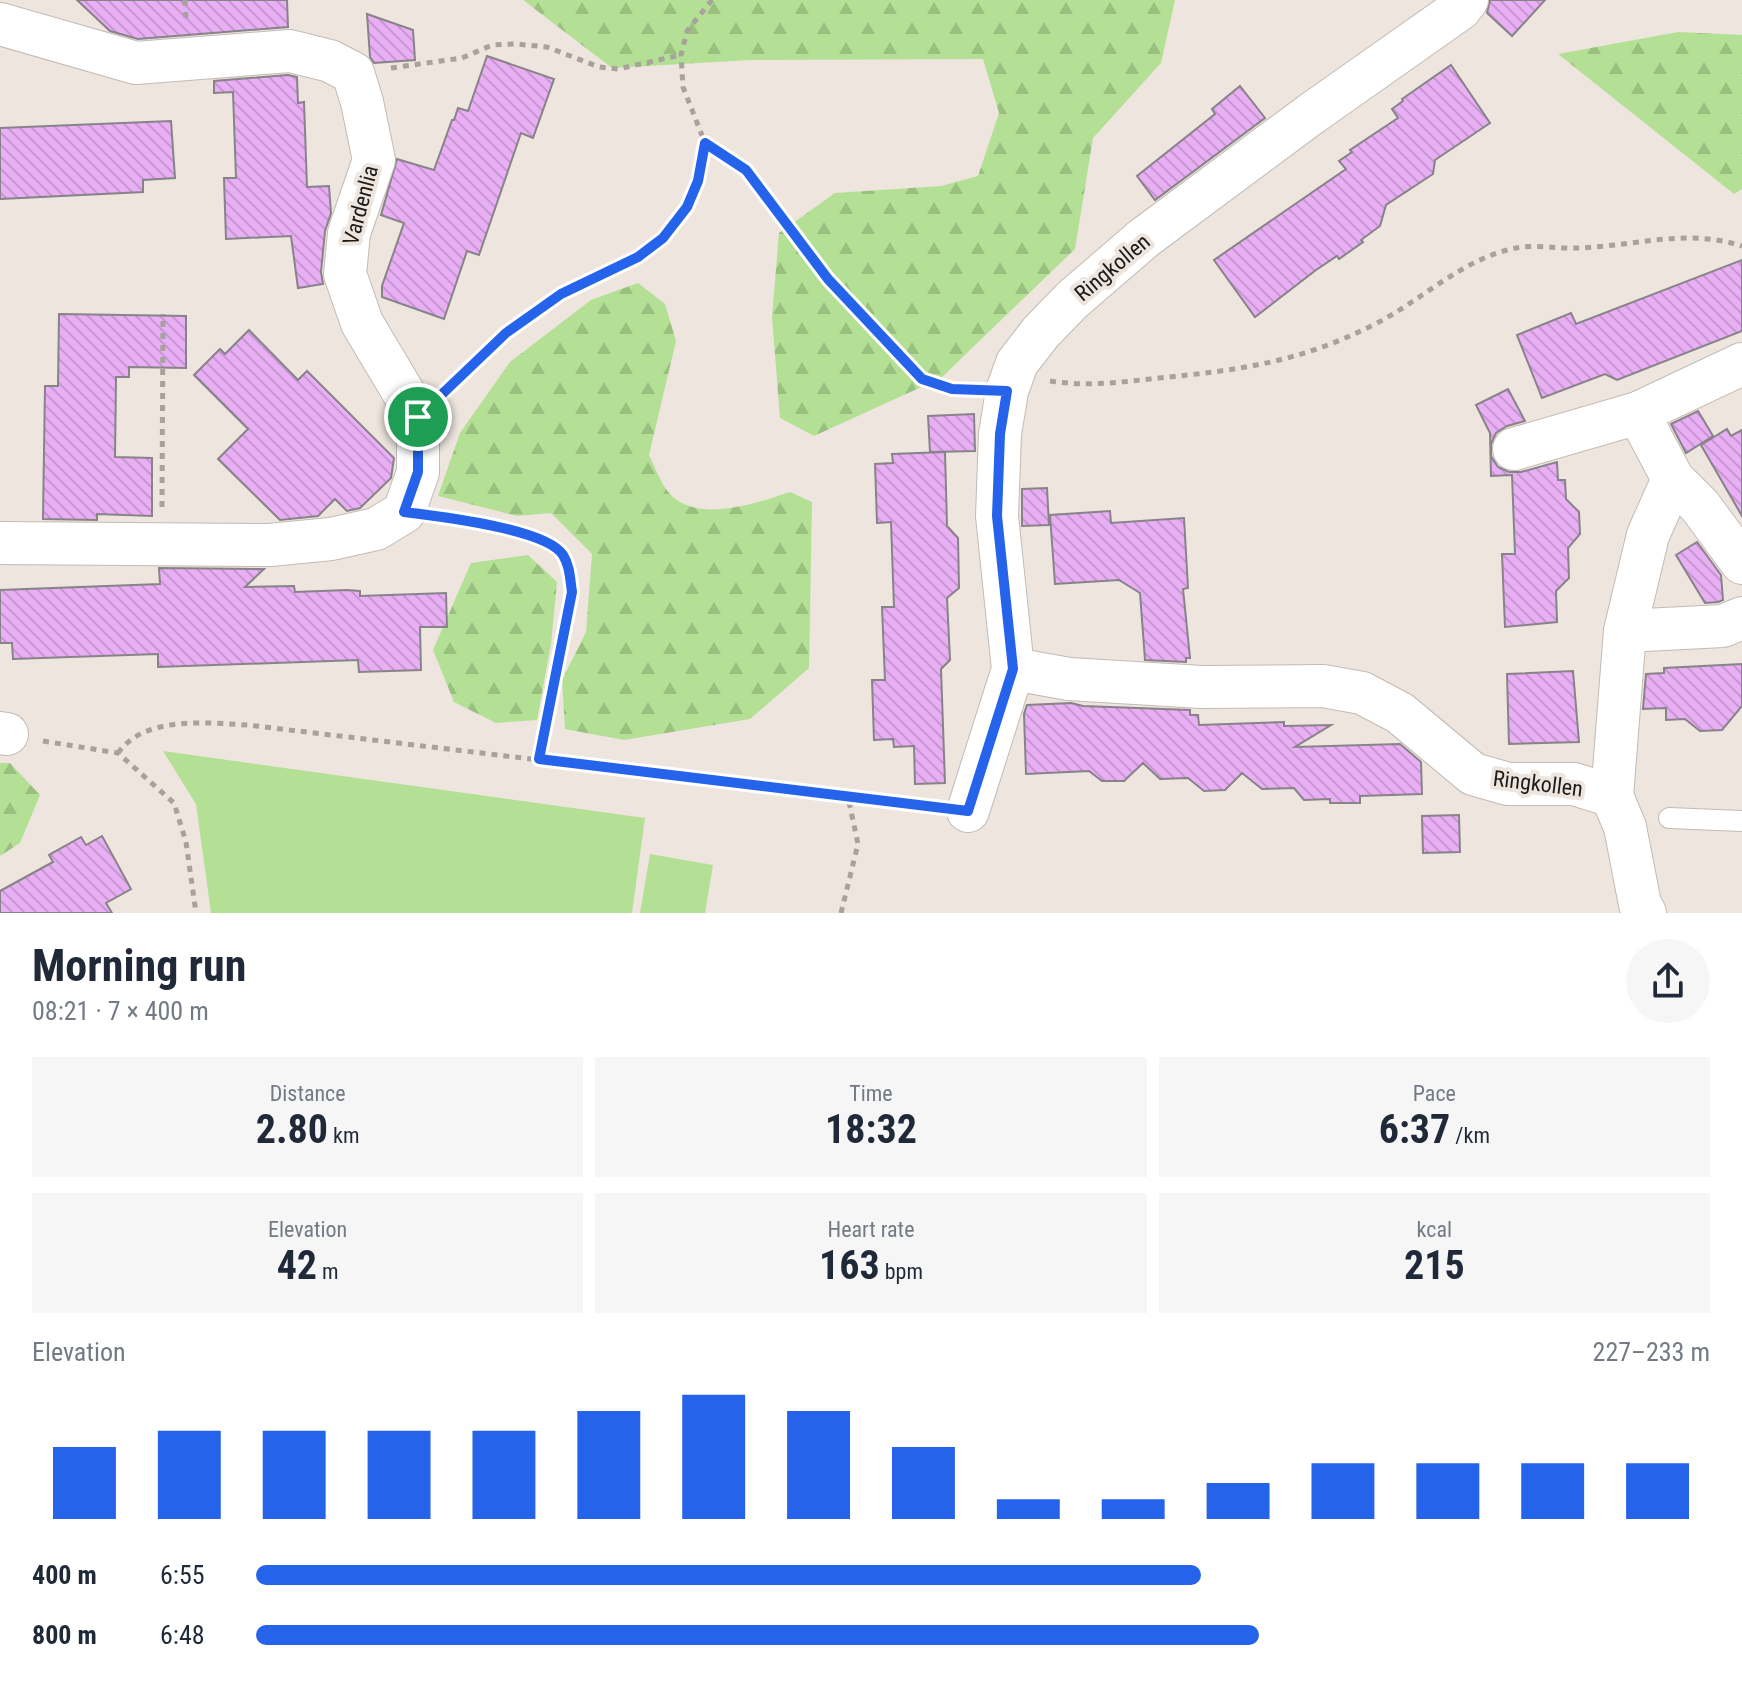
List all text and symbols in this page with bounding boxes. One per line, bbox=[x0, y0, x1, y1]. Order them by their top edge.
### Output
street label: Vardenlia bbox=[338, 163, 383, 248]
street label: Ringkollen bbox=[1070, 229, 1155, 306]
pin bbox=[384, 383, 452, 451]
icon: arrive bbox=[396, 395, 440, 439]
street label: Ringkollen bbox=[1492, 766, 1584, 801]
button: share bbox=[1626, 939, 1710, 1023]
text: Morning run bbox=[32, 940, 246, 992]
text: 08:21 · 7 × 400 m bbox=[32, 996, 209, 1026]
text: Distance bbox=[270, 1081, 346, 1106]
text: Time bbox=[849, 1081, 893, 1106]
text: Pace bbox=[1413, 1081, 1456, 1106]
text: 2.80 bbox=[256, 1106, 328, 1153]
text: 18:32 bbox=[825, 1106, 917, 1153]
text: 6:37 bbox=[1379, 1106, 1450, 1153]
text: km bbox=[328, 1123, 360, 1148]
text: /km bbox=[1450, 1123, 1490, 1148]
text: Elevation bbox=[268, 1217, 347, 1242]
text: Heart rate bbox=[828, 1217, 914, 1242]
text: kcal bbox=[1417, 1217, 1452, 1242]
text: 42 bbox=[277, 1242, 317, 1289]
text: 163 bbox=[819, 1242, 880, 1289]
text: 215 bbox=[1404, 1242, 1465, 1289]
text: m bbox=[317, 1259, 339, 1284]
text: bpm bbox=[880, 1259, 923, 1284]
text: Elevation bbox=[32, 1337, 126, 1367]
text: 227–233 m bbox=[1593, 1337, 1710, 1367]
text: 400 m bbox=[32, 1560, 97, 1590]
text: 6:55 bbox=[160, 1560, 205, 1590]
text: 800 m bbox=[32, 1620, 97, 1650]
text: 6:48 bbox=[160, 1620, 205, 1650]

